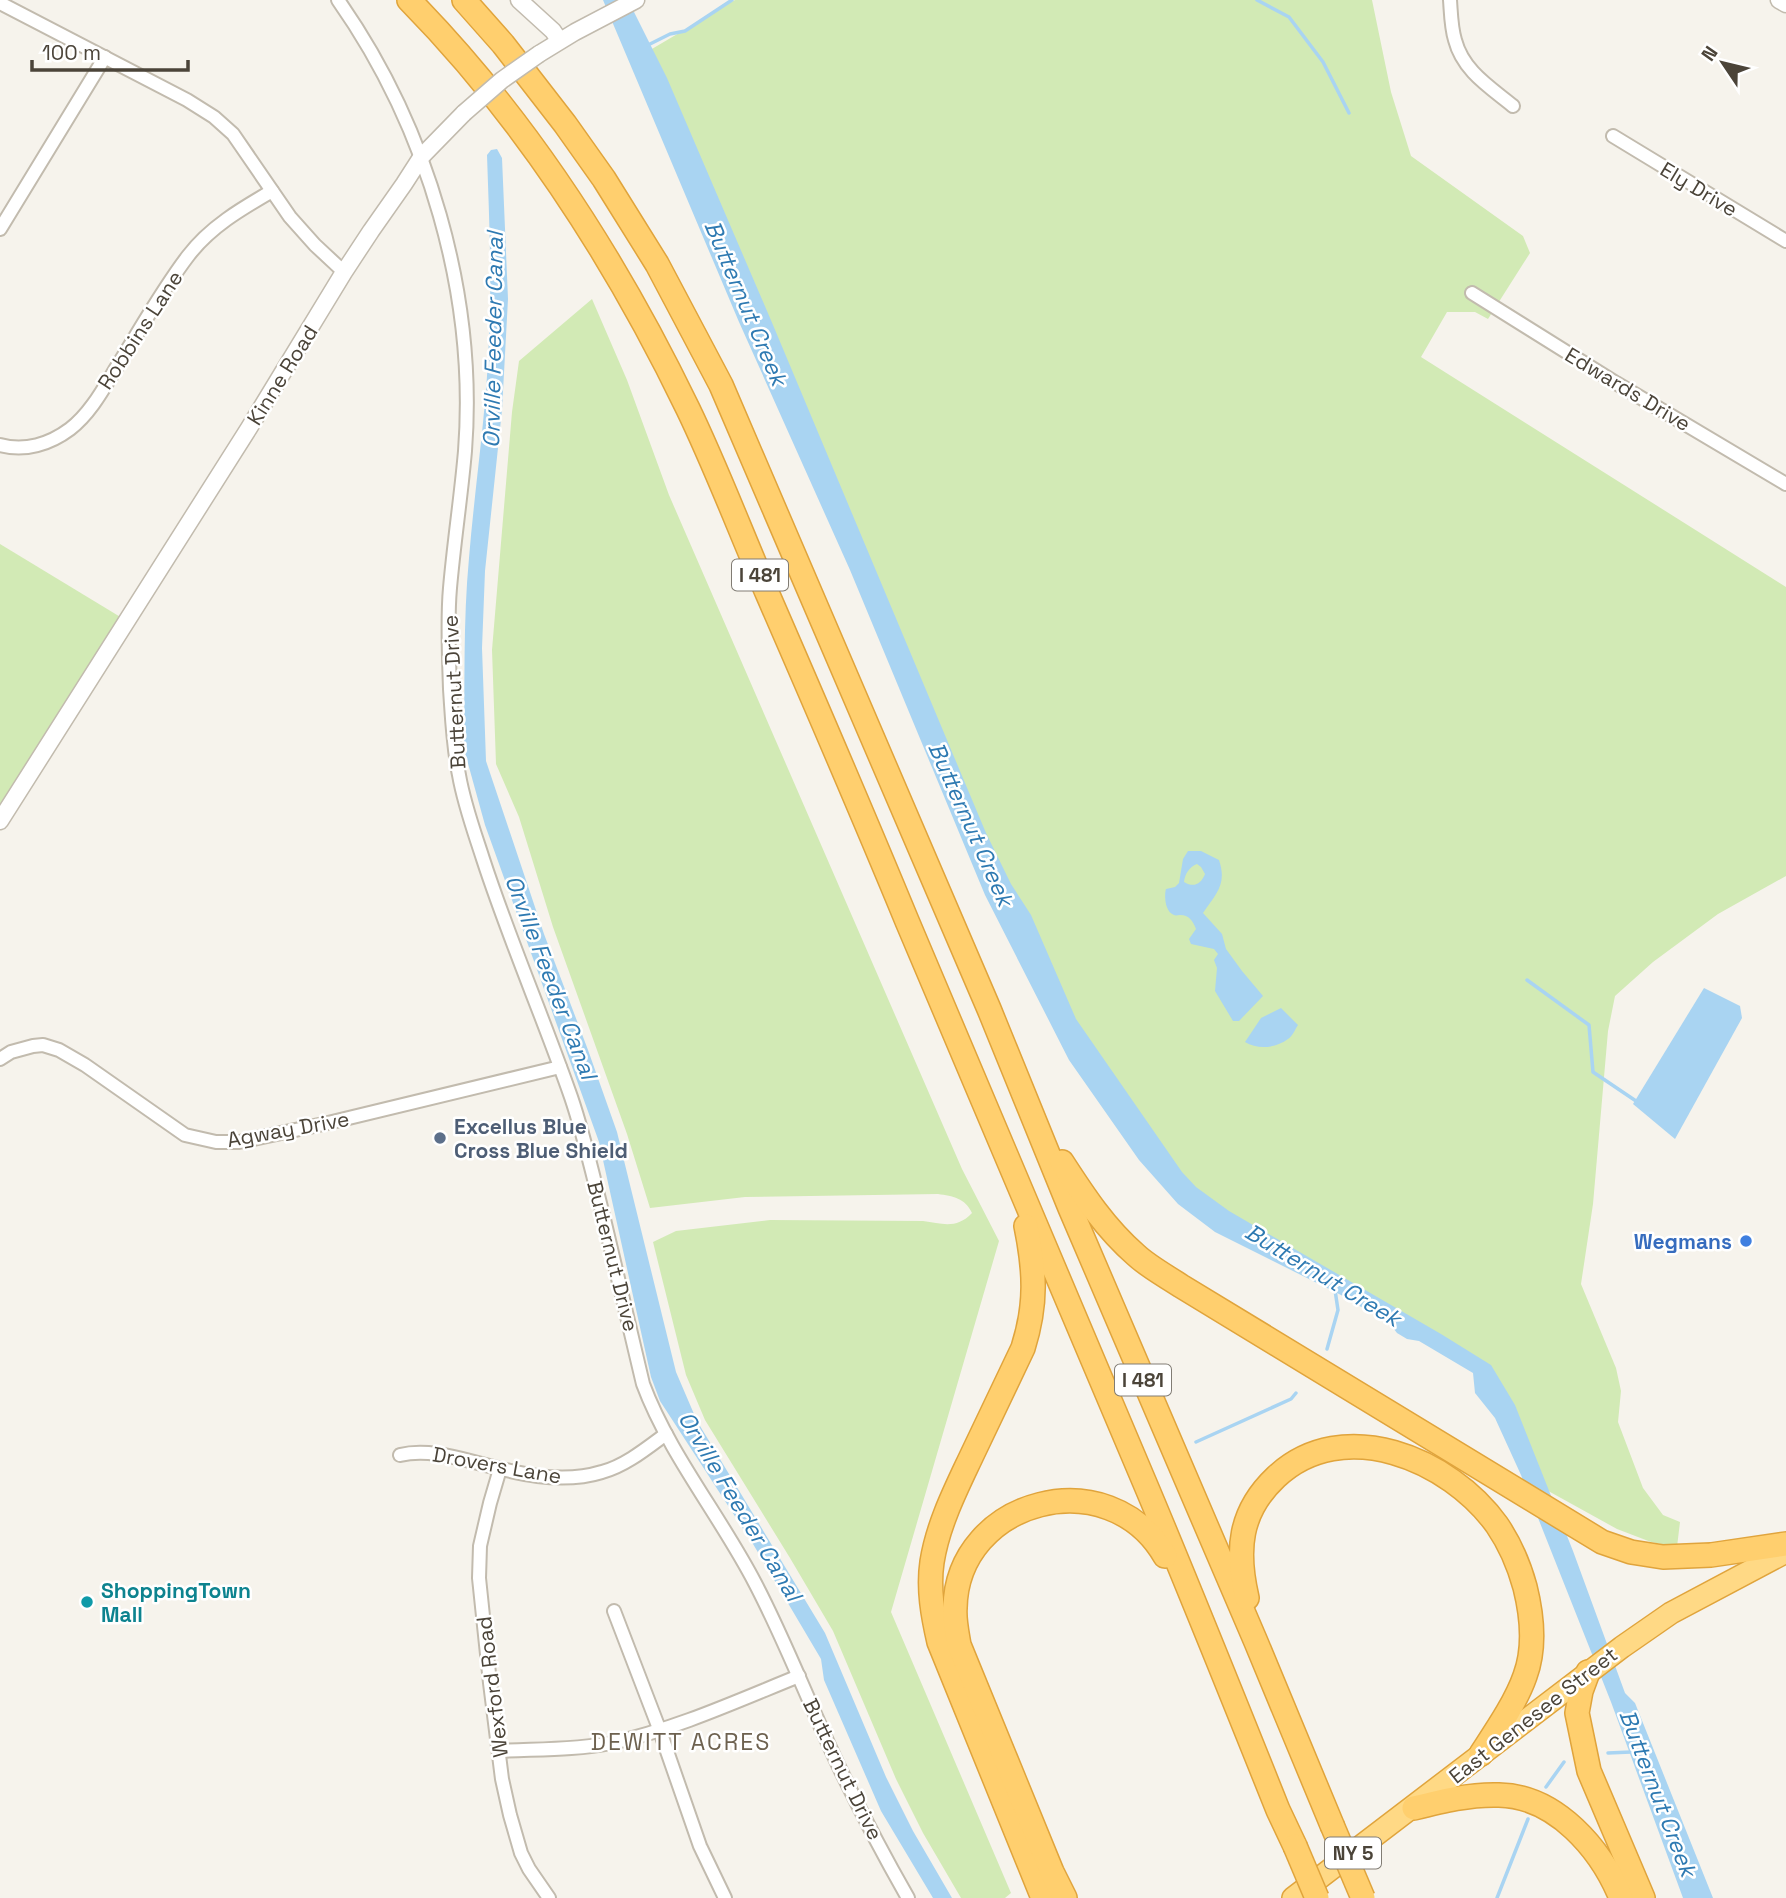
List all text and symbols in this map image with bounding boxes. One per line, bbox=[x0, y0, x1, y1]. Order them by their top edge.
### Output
scale bar bbox=[32, 28, 187, 72]
north arrow bbox=[1688, 28, 1758, 98]
text: 100 m bbox=[42, 39, 101, 66]
text: N bbox=[1696, 41, 1723, 66]
street label: Ely Drive bbox=[1655, 155, 1743, 223]
water label: Butternut Creek bbox=[698, 216, 795, 393]
water label: Orville Feeder Canal bbox=[476, 229, 510, 448]
street label: Robbins Lane bbox=[91, 265, 189, 395]
street label: Kinne Road bbox=[241, 320, 323, 430]
street label: Edwards Drive bbox=[1560, 341, 1696, 437]
road number: I 481 bbox=[732, 560, 788, 590]
street label: Butternut Drive bbox=[436, 614, 472, 770]
water label: Butternut Creek bbox=[921, 737, 1022, 913]
water label: Orville Feeder Canal bbox=[498, 871, 605, 1086]
street label: Agway Drive bbox=[225, 1105, 351, 1153]
place label: Excellus Blue Cross Blue Shield bbox=[454, 1113, 628, 1164]
marker: Excellus Blue Cross Blue Shield bbox=[432, 1130, 448, 1146]
street label: Butternut Drive bbox=[581, 1178, 645, 1334]
water label: Butternut Creek bbox=[1240, 1217, 1409, 1335]
place label: Wegmans bbox=[1634, 1228, 1732, 1255]
marker: Wegmans bbox=[1738, 1233, 1754, 1249]
road number: I 481 bbox=[1115, 1364, 1171, 1396]
water label: Orville Feeder Canal bbox=[671, 1406, 810, 1608]
street label: Drovers Lane bbox=[430, 1440, 564, 1490]
place label: ShoppingTown Mall bbox=[101, 1577, 251, 1628]
marker: ShoppingTown Mall bbox=[79, 1594, 95, 1610]
street label: Wexford Road bbox=[470, 1615, 514, 1759]
street label: East Genesee Street bbox=[1443, 1641, 1623, 1789]
street label: Butternut Drive bbox=[797, 1694, 889, 1844]
water label: Butternut Creek bbox=[1612, 1705, 1705, 1883]
district label: DEWITT ACRES bbox=[591, 1727, 771, 1757]
road number: NY 5 bbox=[1325, 1838, 1381, 1868]

